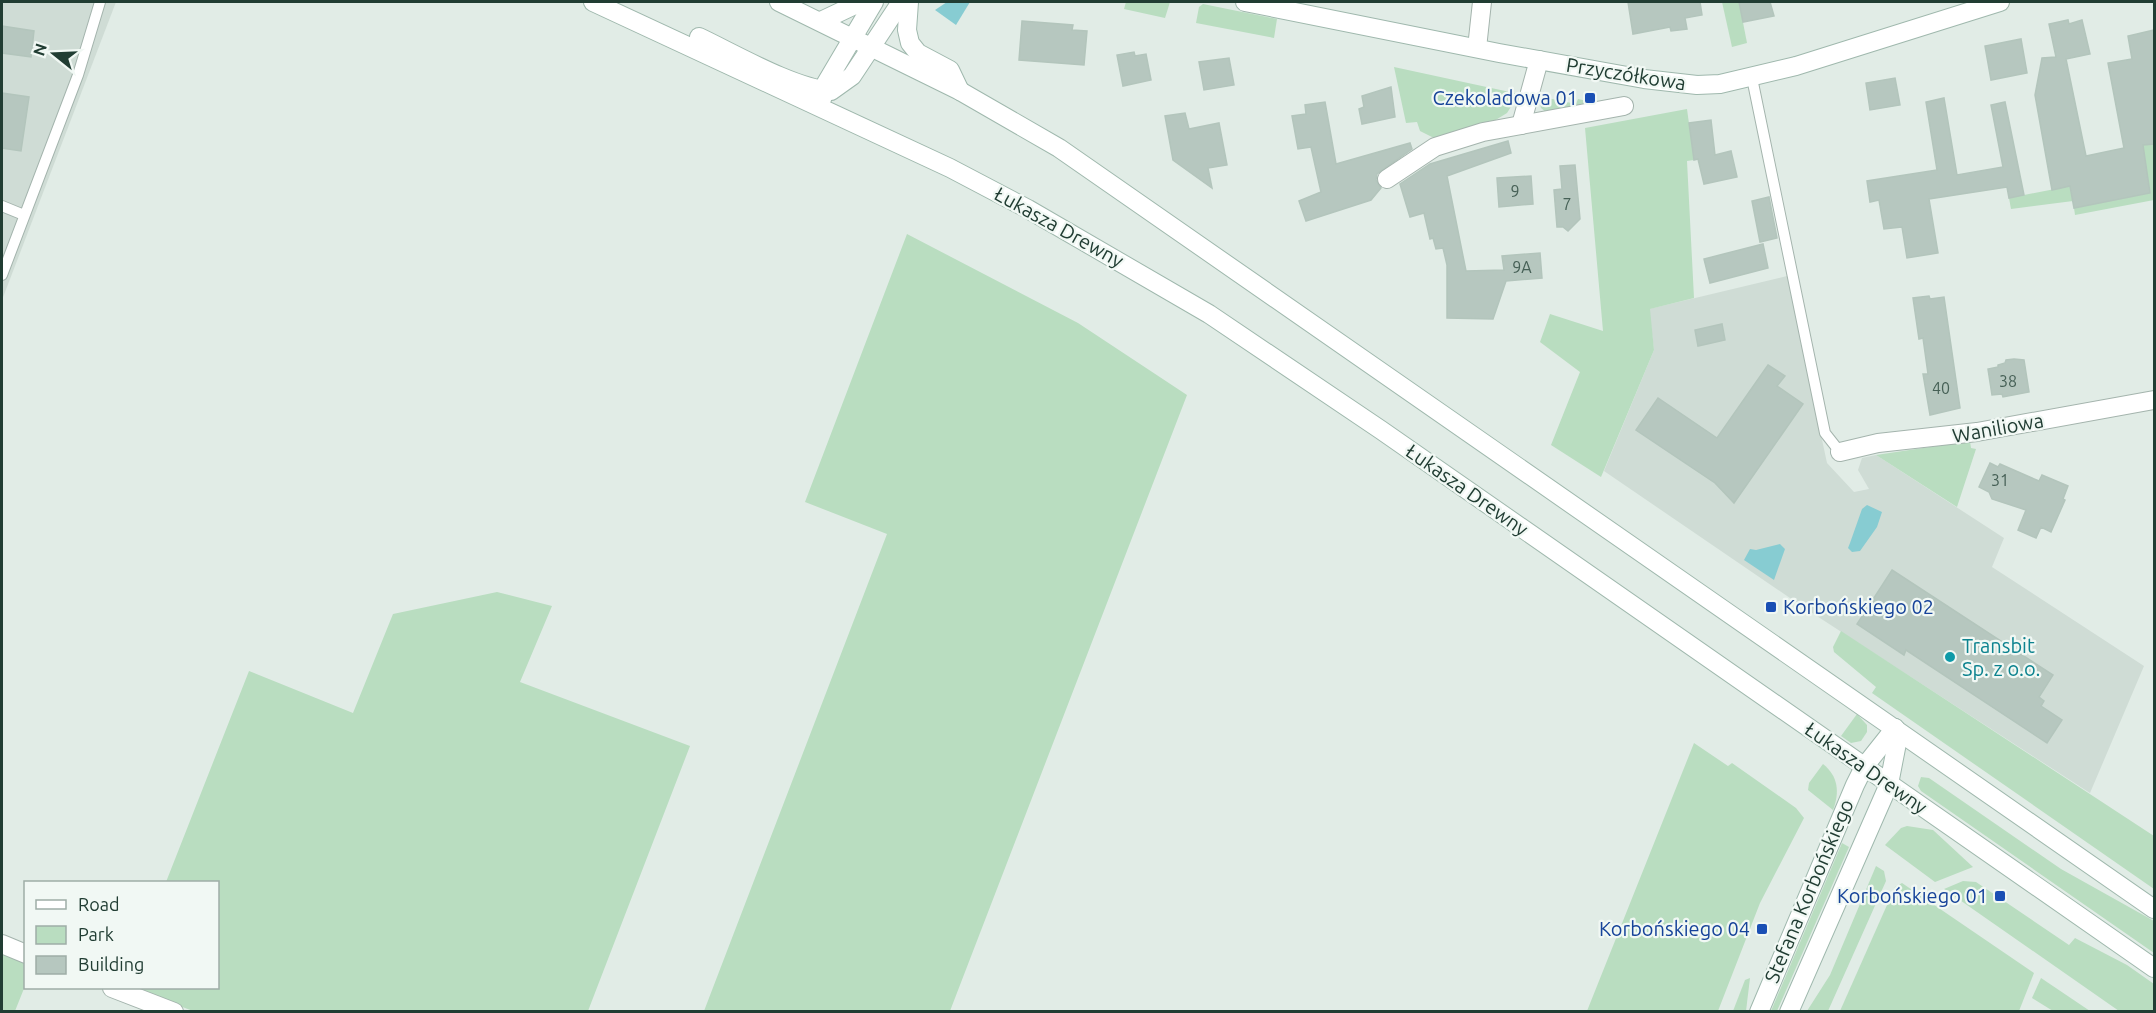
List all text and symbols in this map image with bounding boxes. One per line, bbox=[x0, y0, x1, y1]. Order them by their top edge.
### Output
north arrow bbox=[24, 24, 84, 84]
text: N bbox=[29, 41, 50, 58]
street label: Przyczółkowa bbox=[1565, 53, 1688, 94]
place label: Czekoladowa 01 bbox=[1432, 86, 1578, 109]
marker: Czekoladowa 01 bbox=[1583, 91, 1597, 105]
street label: Łukasza Drewny bbox=[991, 182, 1128, 272]
house number: 9 bbox=[1510, 182, 1520, 200]
house number: 7 bbox=[1562, 195, 1572, 213]
house number: 9A bbox=[1512, 258, 1532, 276]
house number: 38 bbox=[1999, 372, 2017, 390]
house number: 40 bbox=[1932, 379, 1950, 397]
street label: Waniliowa bbox=[1950, 408, 2045, 447]
street label: Łukasza Drewny bbox=[1402, 439, 1533, 541]
house number: 31 bbox=[1991, 471, 2009, 489]
place label: Korbońskiego 02 bbox=[1783, 595, 1934, 618]
marker: Korbońskiego 02 bbox=[1764, 600, 1778, 614]
place label: Transbit Sp. z o.o. bbox=[1962, 634, 2040, 680]
marker: Transbit Sp. z o.o. bbox=[1943, 650, 1957, 664]
street label: Łukasza Drewny bbox=[1801, 717, 1932, 819]
street label: Stefana Korbońskiego bbox=[1759, 795, 1858, 986]
legend bbox=[24, 881, 219, 989]
place label: Korbońskiego 01 bbox=[1837, 884, 1988, 907]
marker: Korbońskiego 01 bbox=[1993, 889, 2007, 903]
text: Road bbox=[78, 894, 120, 914]
place label: Korbońskiego 04 bbox=[1599, 917, 1750, 940]
marker: Korbońskiego 04 bbox=[1755, 922, 1769, 936]
text: Park bbox=[78, 924, 114, 944]
text: Building bbox=[78, 954, 144, 974]

